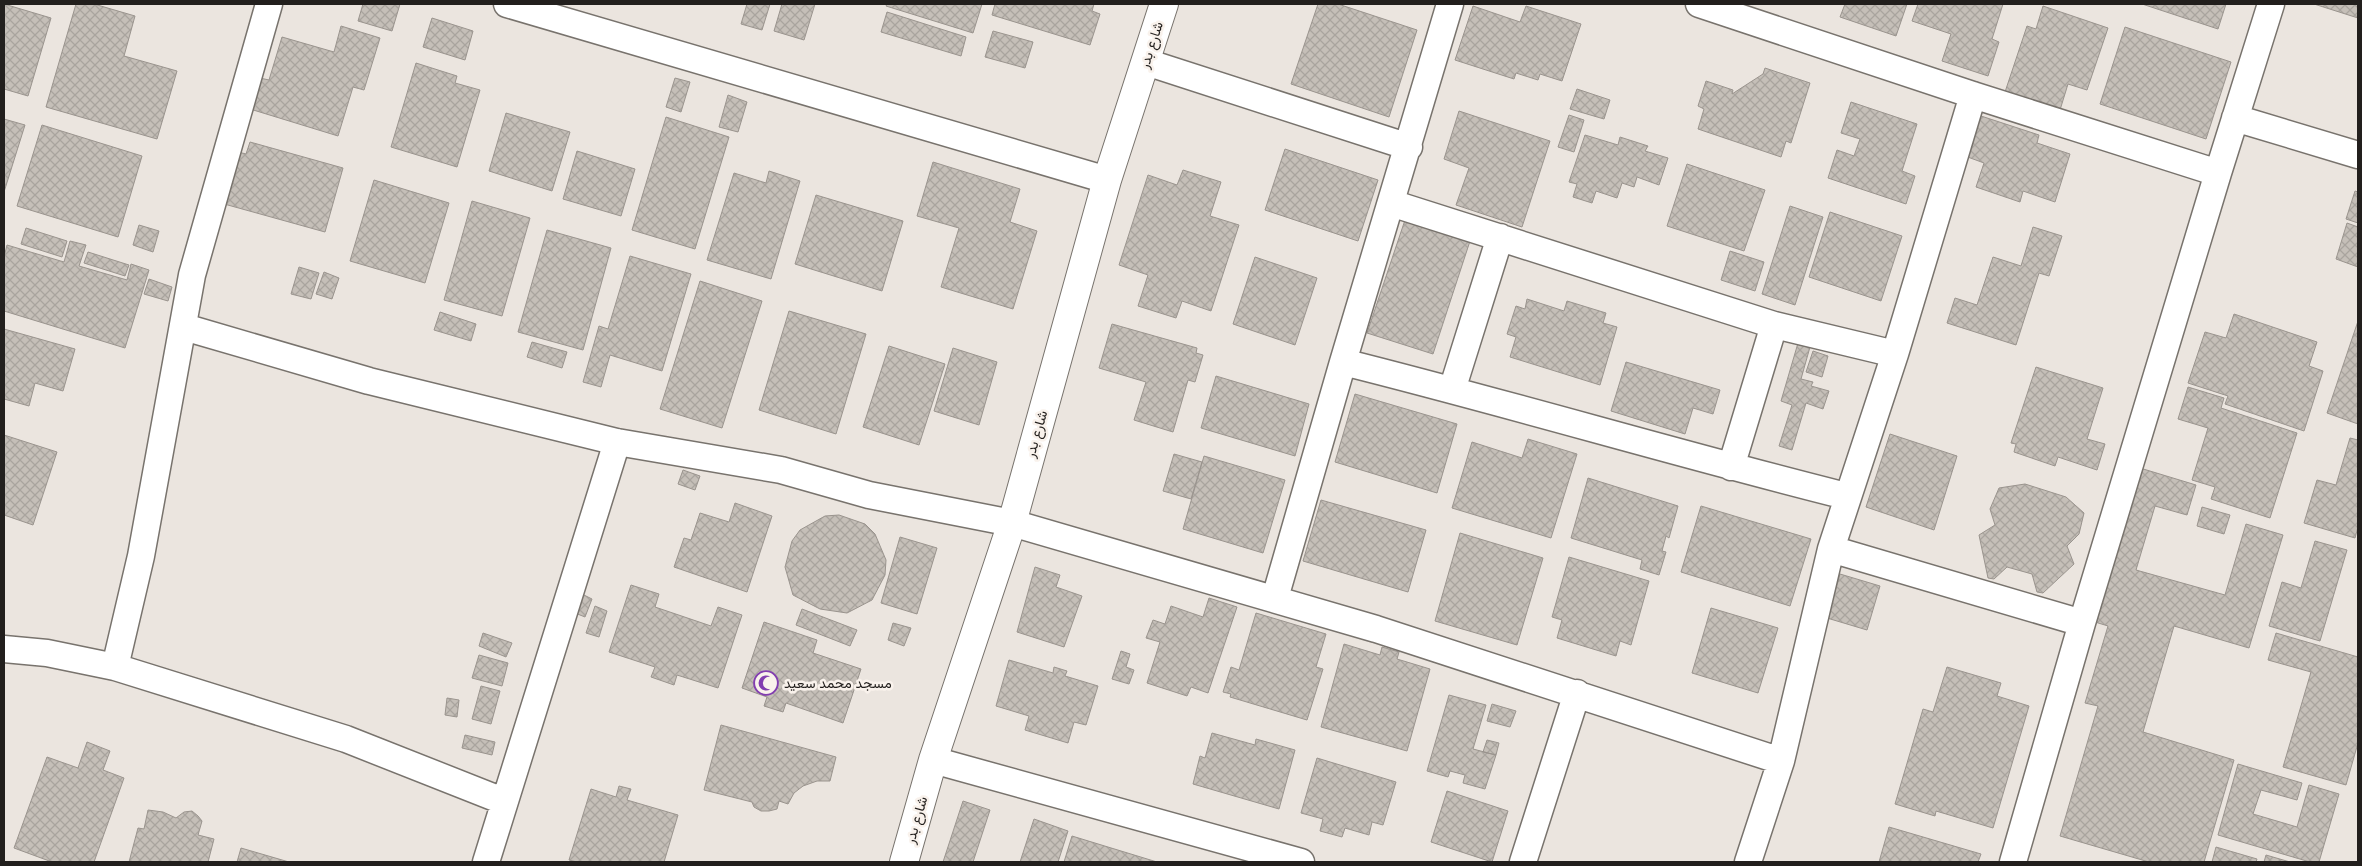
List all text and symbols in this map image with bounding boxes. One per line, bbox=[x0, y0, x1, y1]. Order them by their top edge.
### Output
street label: شارع بدر bbox=[1134, 19, 1169, 72]
street label: شارع بدر bbox=[1019, 408, 1053, 461]
mosque icon: مسجد محمد سعيد bbox=[753, 670, 779, 696]
place label: مسجد محمد سعيد bbox=[784, 673, 892, 693]
street label: شارع بدر bbox=[899, 794, 933, 847]

